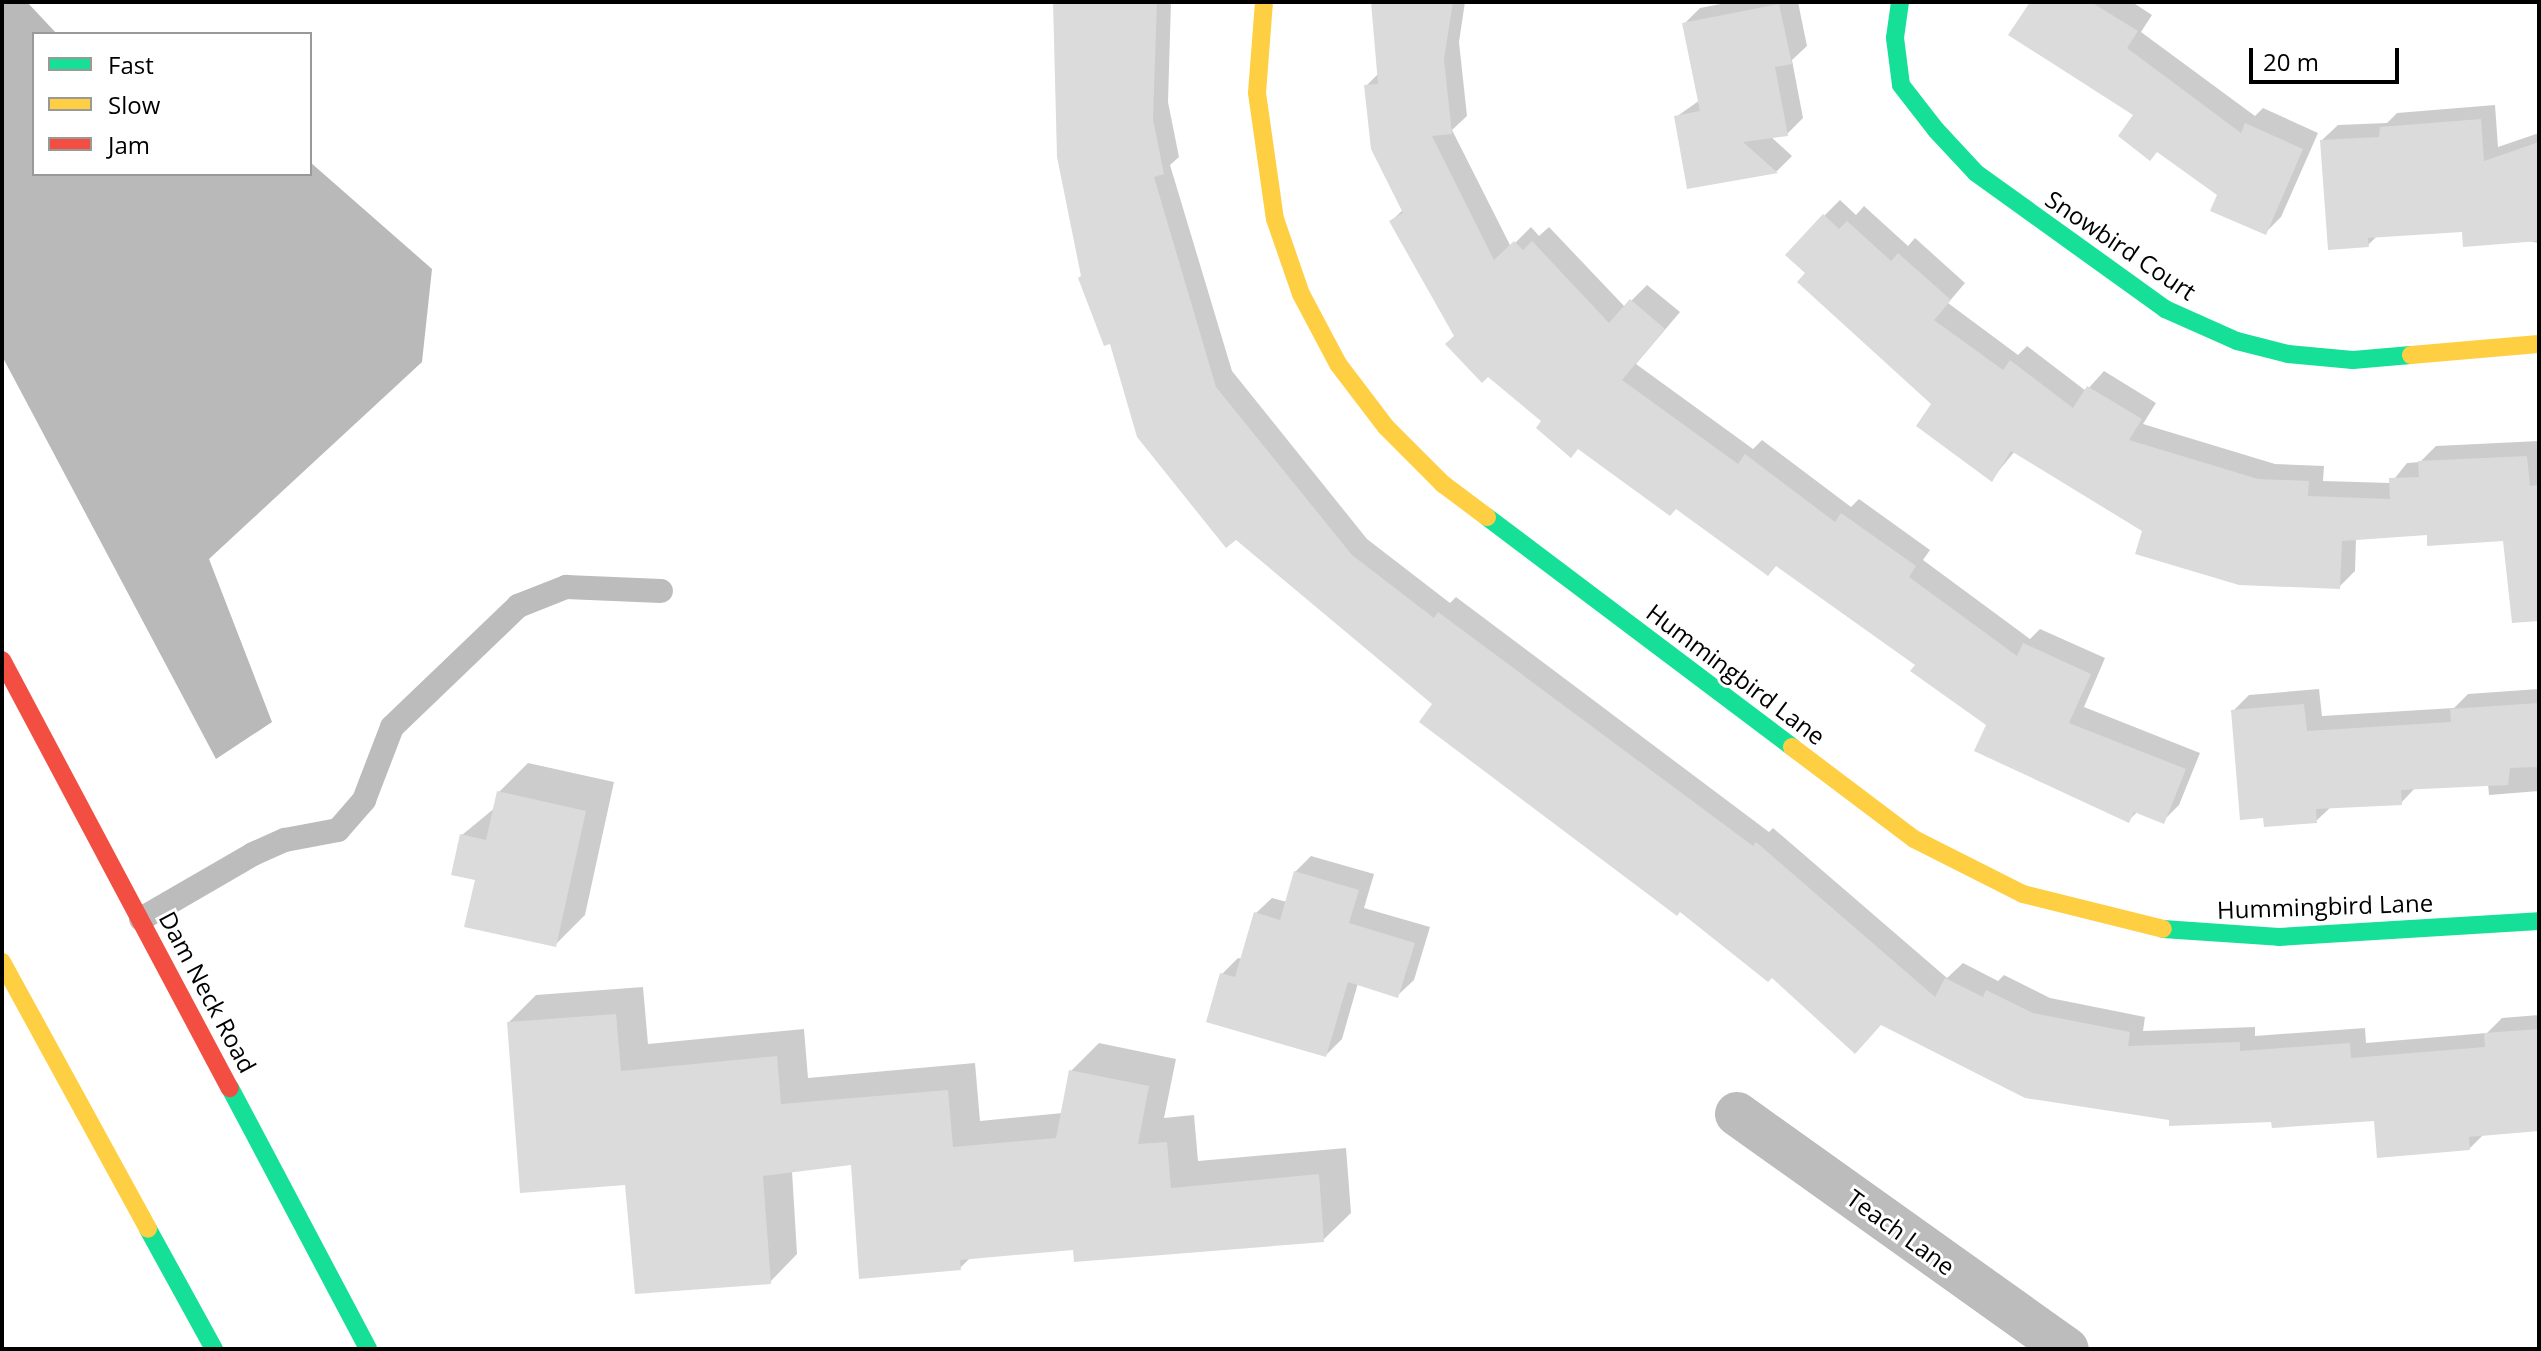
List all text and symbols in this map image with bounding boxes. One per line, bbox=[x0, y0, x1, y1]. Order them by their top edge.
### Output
legend bbox=[32, 32, 312, 176]
scale bar bbox=[2253, 32, 2403, 82]
text: 20 m bbox=[2263, 45, 2319, 78]
text: Fast bbox=[108, 48, 154, 81]
text: Slow bbox=[108, 88, 160, 121]
text: Jam bbox=[108, 128, 150, 161]
street label: Snowbird Court bbox=[2040, 184, 2202, 306]
street label: Hummingbird Lane bbox=[1641, 597, 1831, 751]
street label: Hummingbird Lane bbox=[2216, 888, 2434, 924]
street label: Dam Neck Road bbox=[153, 906, 263, 1078]
street label: Teach Lane bbox=[1841, 1183, 1961, 1281]

